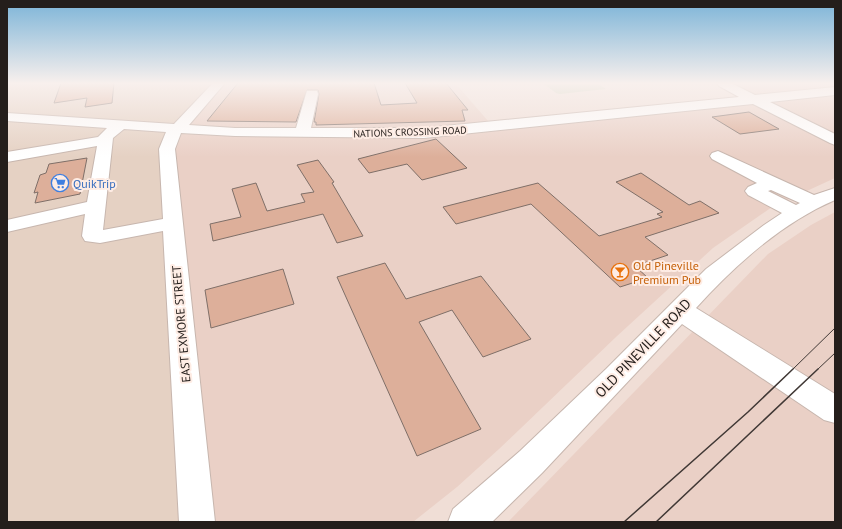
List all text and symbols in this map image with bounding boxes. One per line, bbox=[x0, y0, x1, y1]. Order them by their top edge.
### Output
street label: NATIONS CROSSING ROAD bbox=[353, 124, 467, 140]
supermarket icon: QuikTrip bbox=[50, 173, 70, 193]
place label: QuikTrip bbox=[73, 176, 116, 191]
place label: Old Pineville Premium Pub bbox=[633, 258, 701, 287]
bar icon: Old Pineville Premium Pub bbox=[610, 262, 630, 282]
street label: EAST EXMORE STREET bbox=[168, 265, 194, 383]
street label: OLD PINEVILLE ROAD bbox=[591, 295, 695, 401]

